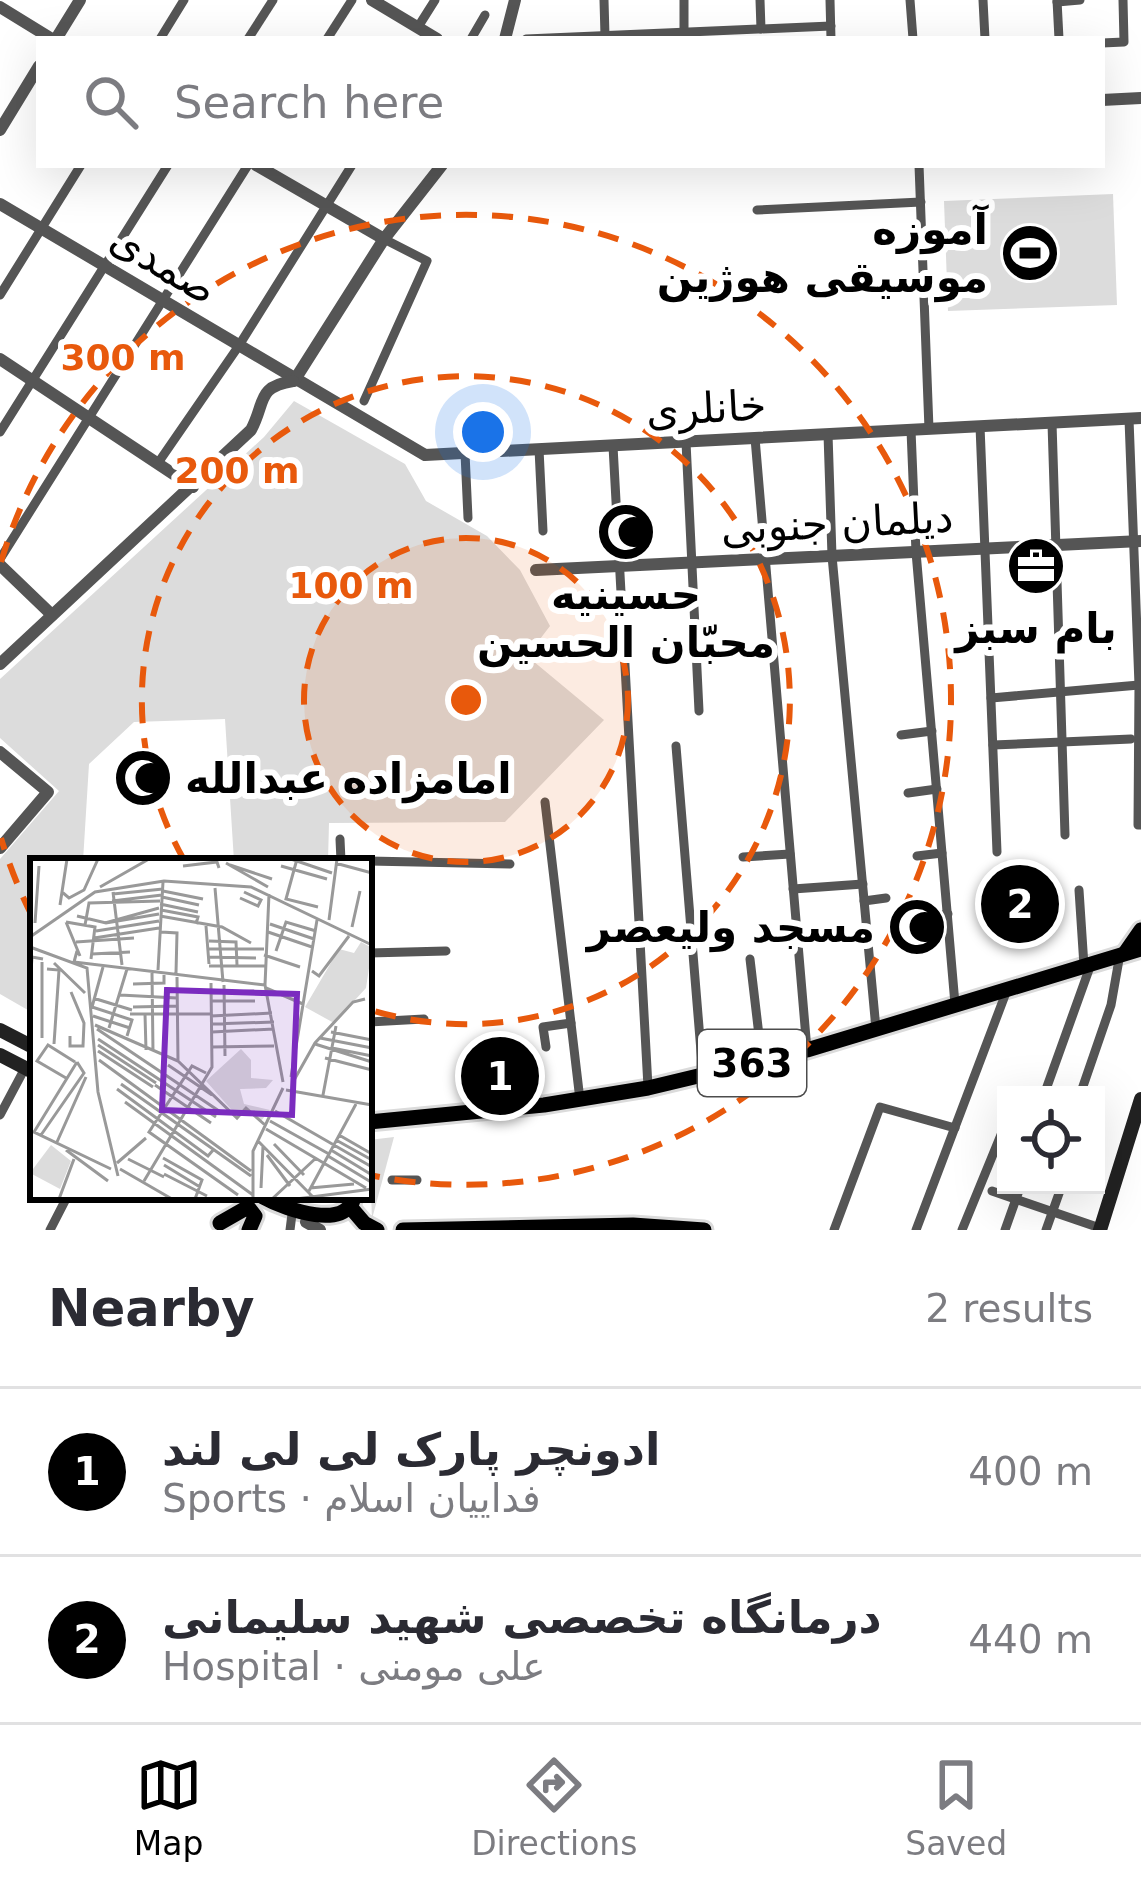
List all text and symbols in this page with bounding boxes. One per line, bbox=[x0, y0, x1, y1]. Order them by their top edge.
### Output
search box bbox=[36, 36, 1105, 168]
icon: search bbox=[78, 69, 144, 135]
text: Search here bbox=[174, 76, 444, 129]
place label: آموزه موسیقی هوژین bbox=[657, 204, 990, 303]
street label: صمدی bbox=[102, 213, 226, 315]
sports icon: آموزه موسیقی هوژین bbox=[999, 222, 1061, 284]
text: 300 m bbox=[60, 337, 186, 378]
street label: خانلری bbox=[645, 380, 767, 436]
your location bbox=[453, 402, 513, 462]
text: 200 m bbox=[174, 450, 300, 491]
street label: دیلمان جنوبی bbox=[720, 492, 954, 554]
mosque icon: حسینیه محبّان الحسین bbox=[595, 501, 657, 563]
office icon: بام سبز bbox=[1005, 535, 1067, 597]
text: 100 m bbox=[288, 565, 414, 606]
place label: حسینیه محبّان الحسین bbox=[477, 570, 775, 668]
place label: بام سبز bbox=[953, 604, 1117, 654]
centre of rings bbox=[445, 679, 487, 721]
mosque icon: امامزاده عبدالله bbox=[112, 747, 174, 809]
place label: امامزاده عبدالله bbox=[185, 754, 512, 804]
inset map bbox=[30, 858, 372, 1200]
pin: 2 bbox=[981, 859, 1059, 949]
mosque icon: مسجد ولیعصر bbox=[886, 896, 948, 958]
place label: مسجد ولیعصر bbox=[585, 903, 875, 953]
road number: 363 bbox=[698, 1030, 806, 1096]
pin: 1 bbox=[461, 1031, 539, 1121]
map controls bbox=[997, 1086, 1105, 1194]
button: locate bbox=[997, 1086, 1105, 1194]
text: Nearby bbox=[48, 1279, 255, 1338]
text: 2 results bbox=[925, 1286, 1093, 1331]
text: ادونچر پارک لی لی لند bbox=[162, 1423, 660, 1476]
text: 1 bbox=[73, 1449, 101, 1494]
text: 400 m bbox=[968, 1449, 1093, 1494]
text: Sports · فداییان اسلام bbox=[162, 1476, 541, 1521]
text: درمانگاه تخصصی شهید سلیمانی bbox=[162, 1591, 882, 1644]
text: 2 bbox=[73, 1617, 101, 1662]
text: 440 m bbox=[968, 1617, 1093, 1662]
text: Hospital · علی مومنی bbox=[162, 1644, 546, 1689]
tab: Map bbox=[134, 1752, 204, 1863]
tab: Directions bbox=[471, 1752, 637, 1863]
tab: Saved bbox=[905, 1752, 1007, 1863]

